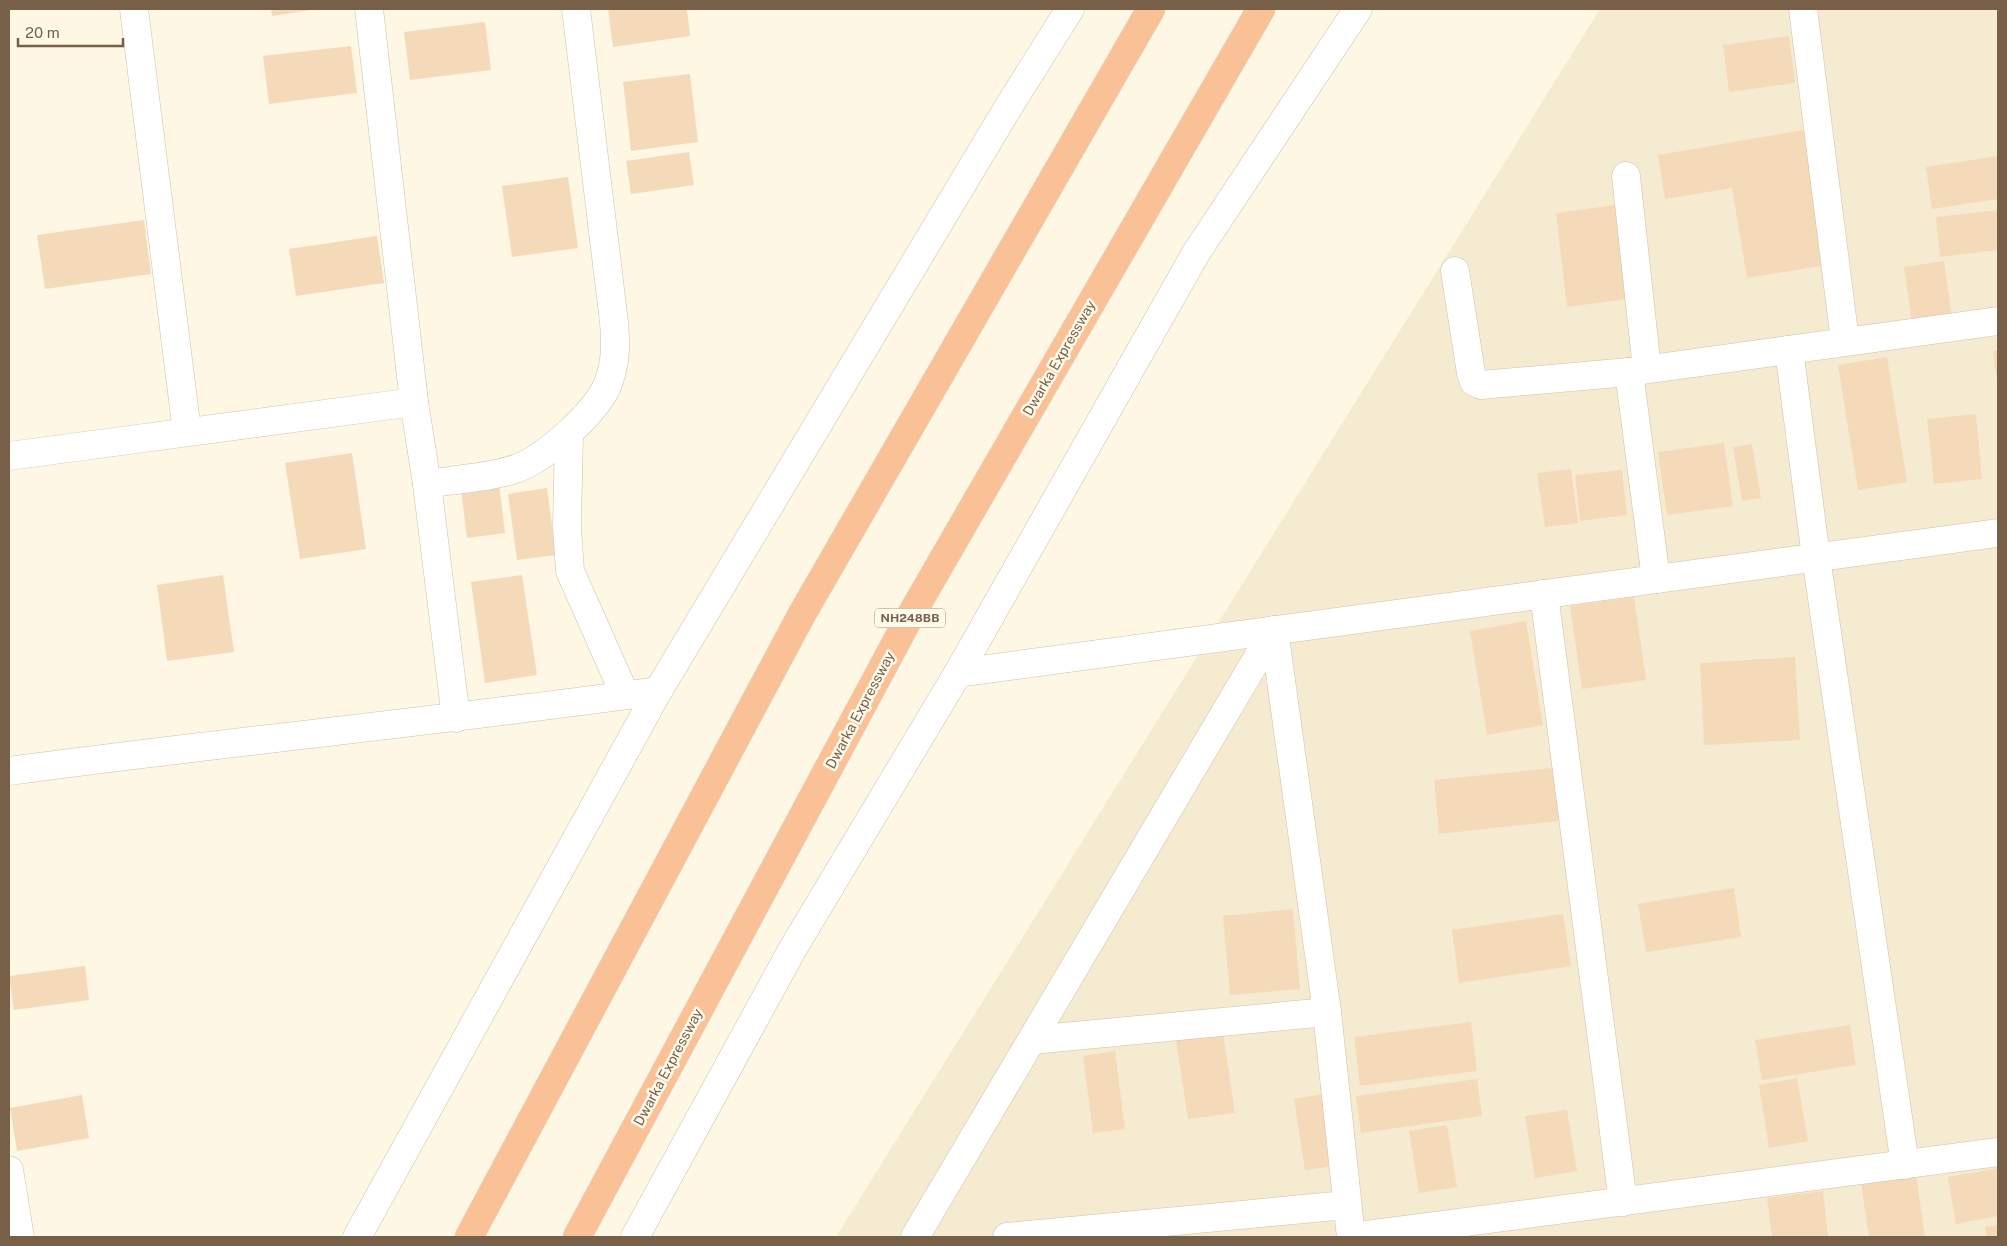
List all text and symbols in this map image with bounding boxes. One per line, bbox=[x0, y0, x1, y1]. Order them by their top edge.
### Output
scale bar bbox=[18, 15, 122, 47]
text: 20 m bbox=[25, 24, 60, 41]
street label: Dwarka Expressway bbox=[1019, 297, 1099, 418]
road number: NH248BB bbox=[875, 608, 945, 628]
street label: Dwarka Expressway bbox=[822, 648, 898, 771]
street label: Dwarka Expressway bbox=[630, 1005, 706, 1128]

